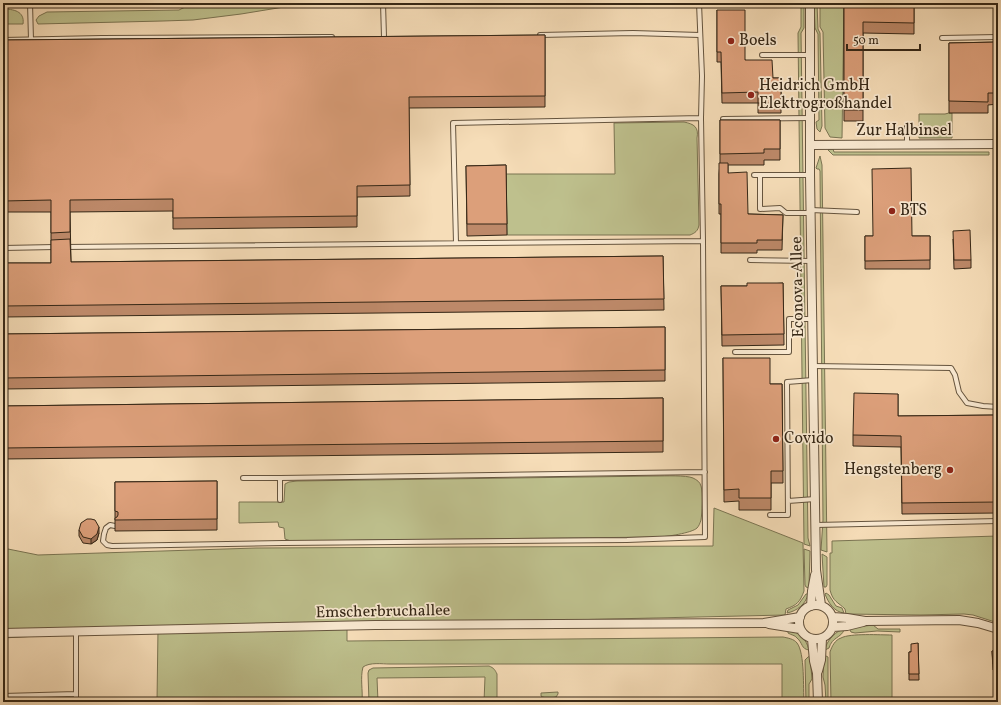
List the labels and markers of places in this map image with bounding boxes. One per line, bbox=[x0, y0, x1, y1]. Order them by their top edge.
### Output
place label: Boels bbox=[739, 30, 777, 52]
marker: Boels bbox=[726, 36, 736, 46]
place label: Heidrich GmbH Elektrogroßhandel bbox=[759, 75, 892, 115]
marker: Heidrich GmbH Elektrogroßhandel bbox=[746, 90, 756, 100]
place label: BTS bbox=[900, 200, 927, 222]
marker: BTS bbox=[887, 206, 897, 216]
place label: Covido bbox=[784, 428, 834, 450]
marker: Covido bbox=[771, 434, 781, 444]
place label: Hengstenberg bbox=[844, 459, 942, 481]
marker: Hengstenberg bbox=[945, 465, 955, 475]

